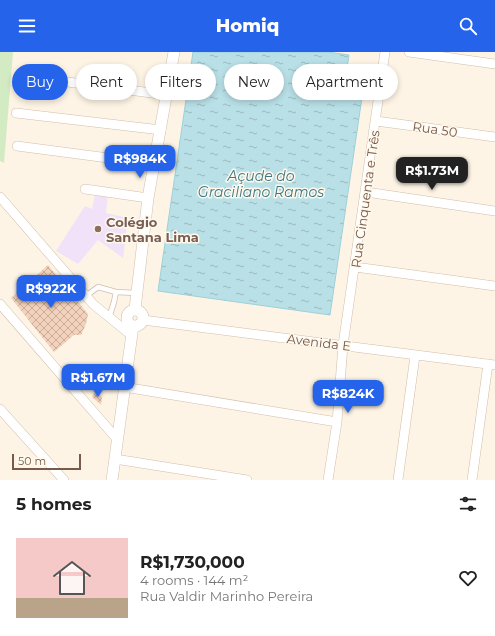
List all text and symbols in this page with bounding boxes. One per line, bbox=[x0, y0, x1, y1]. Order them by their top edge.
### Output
icon: menu bbox=[16, 15, 38, 37]
text: Homiq bbox=[216, 15, 279, 37]
icon: search bbox=[457, 15, 479, 37]
chip: Buy bbox=[12, 64, 68, 100]
chip: Rent bbox=[76, 64, 137, 100]
chip: Filters bbox=[145, 64, 216, 100]
chip: New bbox=[224, 64, 284, 100]
chip: Apartment bbox=[292, 64, 398, 100]
street label: Rua 50 bbox=[412, 118, 458, 140]
street label: Rua Cinquenta e Três bbox=[347, 129, 383, 269]
pin: R$984K bbox=[107, 145, 173, 179]
text: R$984K bbox=[113, 150, 167, 166]
pin: R$1.73M bbox=[395, 157, 469, 191]
text: R$1.73M bbox=[405, 162, 459, 178]
water label: Açude do Graciliano Ramos bbox=[198, 167, 324, 201]
place label: Colégio Santana Lima bbox=[106, 214, 199, 245]
marker: Colégio Santana Lima bbox=[93, 224, 103, 234]
pin: R$922K bbox=[18, 275, 84, 309]
text: R$922K bbox=[26, 280, 76, 296]
street label: Avenida E bbox=[286, 330, 352, 354]
pin: R$1.67M bbox=[61, 364, 135, 398]
text: R$1.67M bbox=[71, 369, 125, 385]
pin: R$824K bbox=[315, 380, 381, 414]
text: R$824K bbox=[322, 385, 374, 401]
scale bar bbox=[12, 452, 81, 471]
text: 50 m bbox=[18, 454, 46, 468]
icon: filters bbox=[457, 493, 479, 515]
text: 5 homes bbox=[16, 494, 92, 514]
text: R$1,730,000 bbox=[140, 552, 245, 572]
icon: home bbox=[48, 554, 96, 602]
icon: heart bbox=[457, 567, 479, 589]
text: 4 rooms · 144 m² bbox=[140, 572, 248, 588]
text: Rua Valdir Marinho Pereira bbox=[140, 588, 313, 604]

